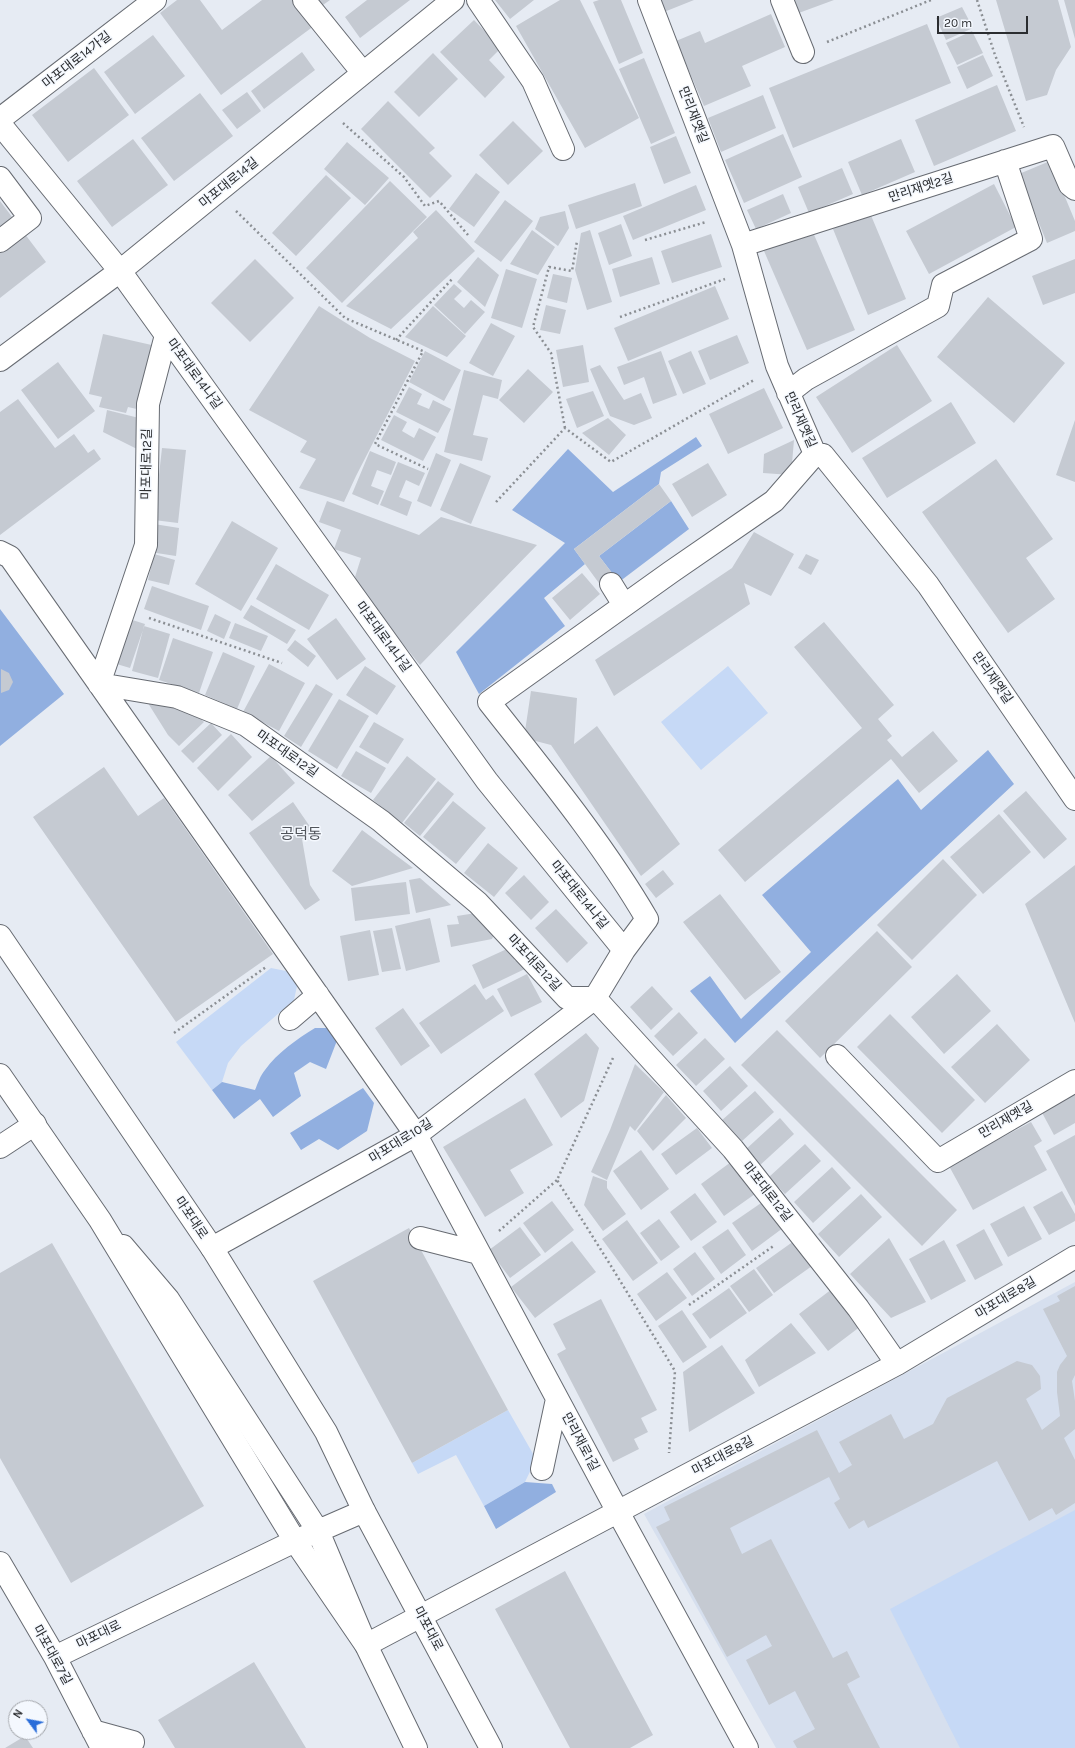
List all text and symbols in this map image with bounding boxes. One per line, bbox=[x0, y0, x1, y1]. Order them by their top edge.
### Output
scale bar bbox=[939, 8, 1030, 34]
text: 20 m bbox=[944, 16, 972, 30]
street label: 마포대로14가길 bbox=[39, 28, 115, 92]
street label: 만리재옛길 bbox=[675, 84, 711, 146]
street label: 마포대로14길 bbox=[196, 154, 262, 212]
street label: 만리재옛2길 bbox=[887, 170, 955, 206]
street label: 마포대로14나길 bbox=[163, 336, 225, 412]
street label: 만리재옛길 bbox=[781, 390, 819, 450]
street label: 마포대로12길 bbox=[139, 428, 155, 500]
street label: 마포대로14나길 bbox=[352, 599, 414, 675]
street label: 만리재옛길 bbox=[968, 649, 1016, 707]
street label: 마포대로12길 bbox=[253, 727, 321, 781]
district label: 공덕동 bbox=[280, 826, 322, 844]
street label: 마포대로14나길 bbox=[547, 858, 611, 932]
street label: 마포대로12길 bbox=[504, 931, 564, 995]
street label: 만리재옛길 bbox=[976, 1098, 1036, 1142]
street label: 마포대로10길 bbox=[366, 1115, 436, 1167]
street label: 마포대로12길 bbox=[739, 1159, 795, 1225]
street label: 마포대로 bbox=[171, 1194, 211, 1242]
street label: 마포대로8길 bbox=[973, 1274, 1039, 1322]
street label: 만리재로1길 bbox=[558, 1410, 602, 1474]
street label: 마포대로8길 bbox=[689, 1433, 757, 1479]
street label: 마포대로 bbox=[410, 1604, 446, 1654]
street label: 마포대로 bbox=[74, 1618, 124, 1652]
street label: 마포대로7길 bbox=[29, 1622, 75, 1688]
north arrow bbox=[8, 1700, 48, 1740]
text: N bbox=[11, 1707, 26, 1721]

